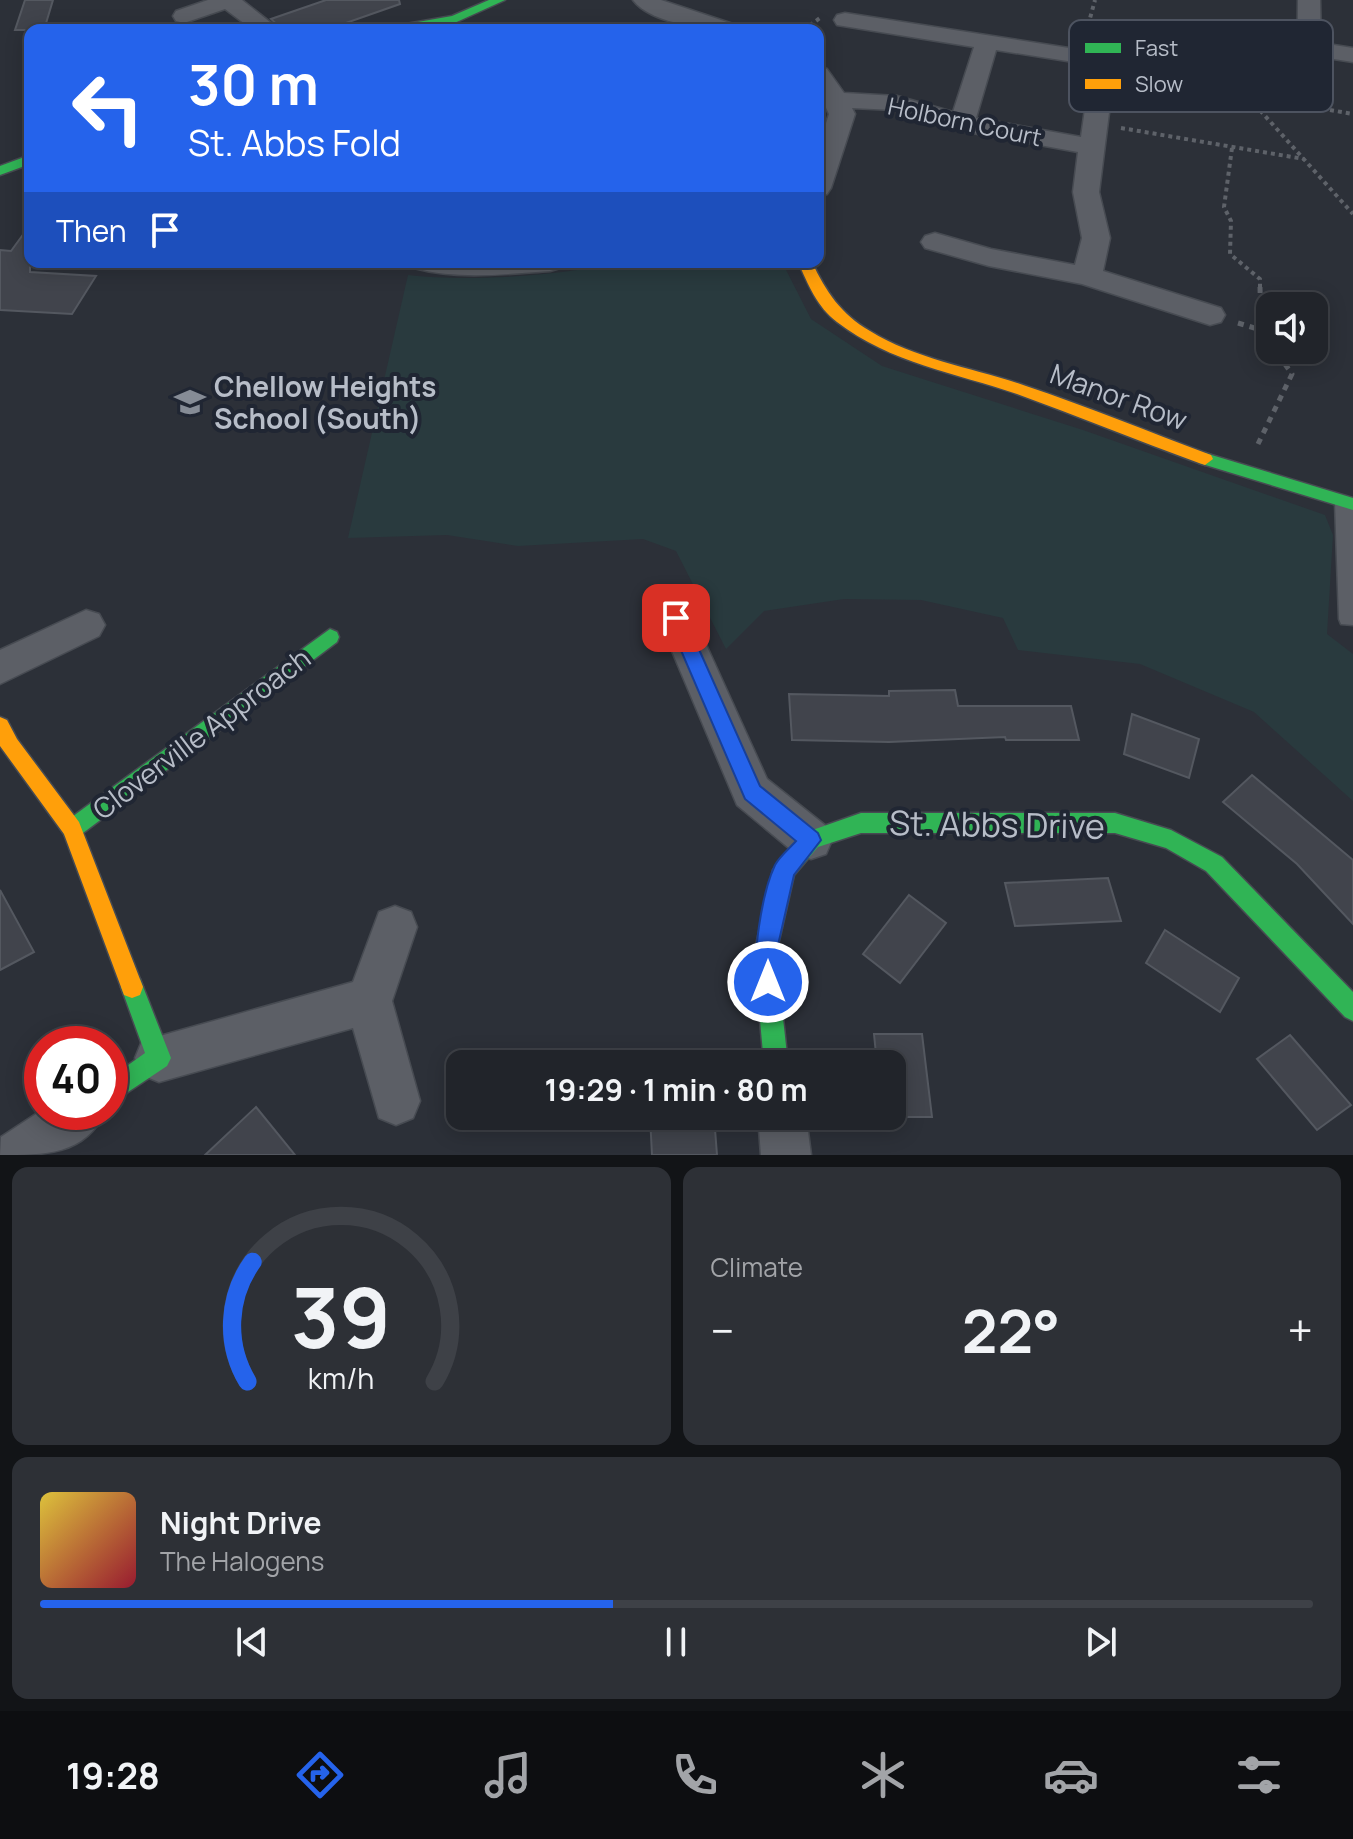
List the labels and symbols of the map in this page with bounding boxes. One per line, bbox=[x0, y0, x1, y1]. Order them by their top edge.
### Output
legend bbox=[1069, 20, 1333, 112]
text: Fast bbox=[1135, 33, 1178, 63]
text: Slow bbox=[1135, 69, 1183, 99]
street label: Holborn Court bbox=[885, 89, 1045, 153]
street label: Manor Row bbox=[1045, 354, 1193, 438]
place label: Chellow Heights School (South) bbox=[214, 367, 437, 437]
school or university icon: Chellow Heights School (South) bbox=[173, 385, 207, 419]
pin bbox=[642, 584, 710, 652]
street label: Cloverville Approach bbox=[84, 639, 318, 827]
street label: St. Abbs Drive bbox=[889, 799, 1105, 849]
position arrow bbox=[726, 940, 810, 1024]
speed limit sign: 40 bbox=[24, 1026, 128, 1130]

